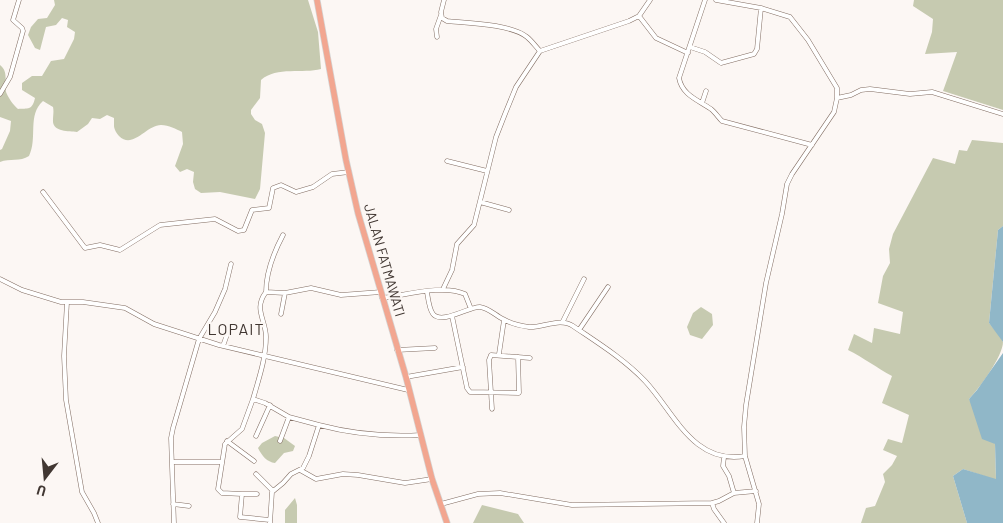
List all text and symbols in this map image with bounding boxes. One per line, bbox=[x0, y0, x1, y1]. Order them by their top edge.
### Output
street label: JALAN FATMAWATI bbox=[361, 202, 409, 318]
district label: LOPAIT bbox=[207, 319, 265, 338]
north arrow bbox=[20, 453, 70, 503]
text: U bbox=[35, 482, 48, 500]

